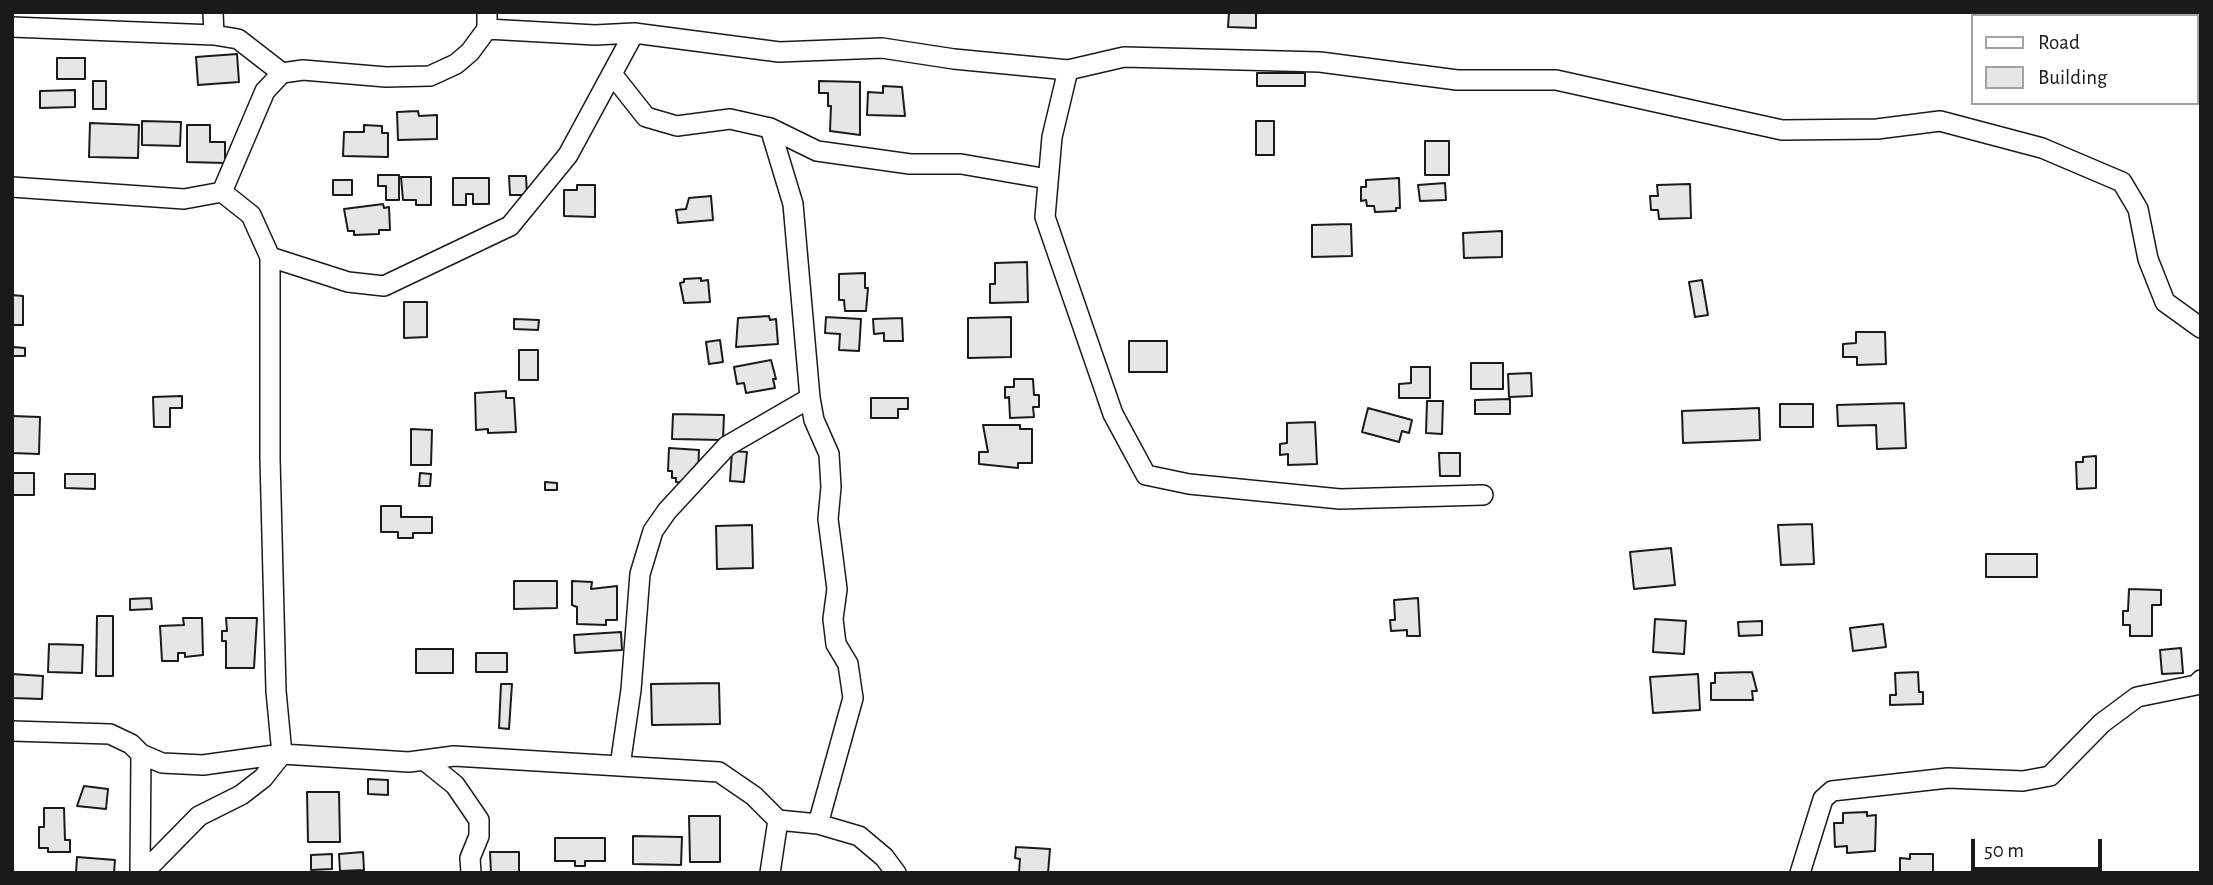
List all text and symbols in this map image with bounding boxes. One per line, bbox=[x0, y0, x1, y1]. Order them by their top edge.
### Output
legend bbox=[1972, 14, 2199, 105]
text: Road bbox=[2038, 32, 2080, 53]
text: Building bbox=[2038, 67, 2107, 88]
scale bar bbox=[1975, 826, 2106, 870]
text: 50 m bbox=[1984, 840, 2024, 861]

